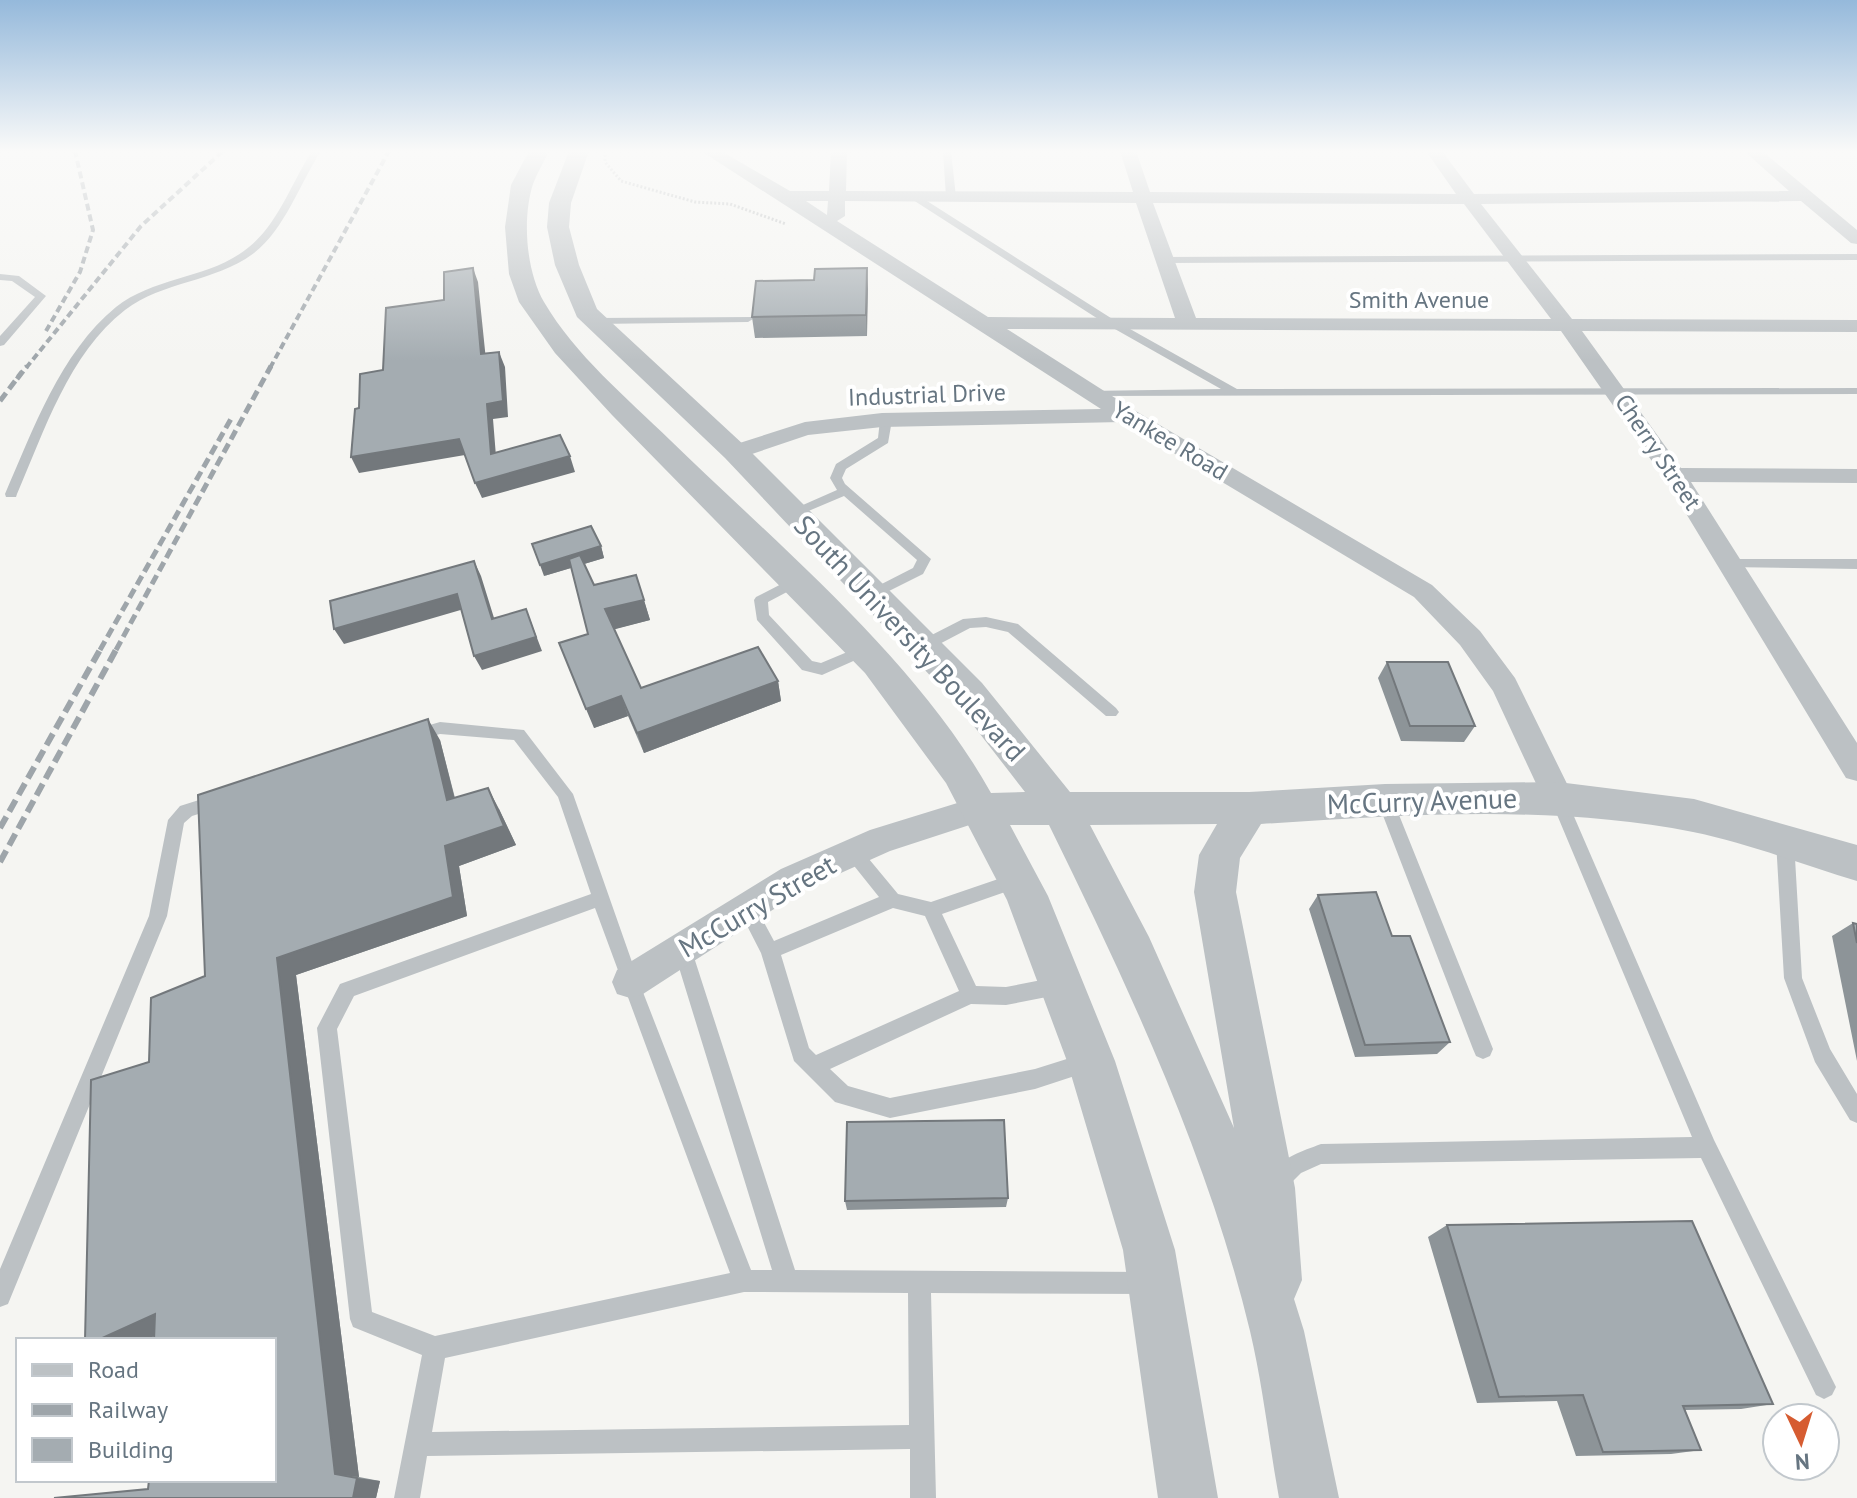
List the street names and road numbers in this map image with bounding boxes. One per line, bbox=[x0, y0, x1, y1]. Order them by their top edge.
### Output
street label: Smith Avenue bbox=[1349, 284, 1489, 315]
street label: Industrial Drive bbox=[848, 376, 1006, 413]
street label: Cherry Street bbox=[1608, 388, 1709, 516]
street label: Yankee Road bbox=[1107, 394, 1234, 487]
street label: South University Boulevard bbox=[786, 507, 1034, 769]
street label: McCurry Avenue bbox=[1326, 779, 1518, 822]
street label: McCurry Street bbox=[672, 845, 842, 965]

